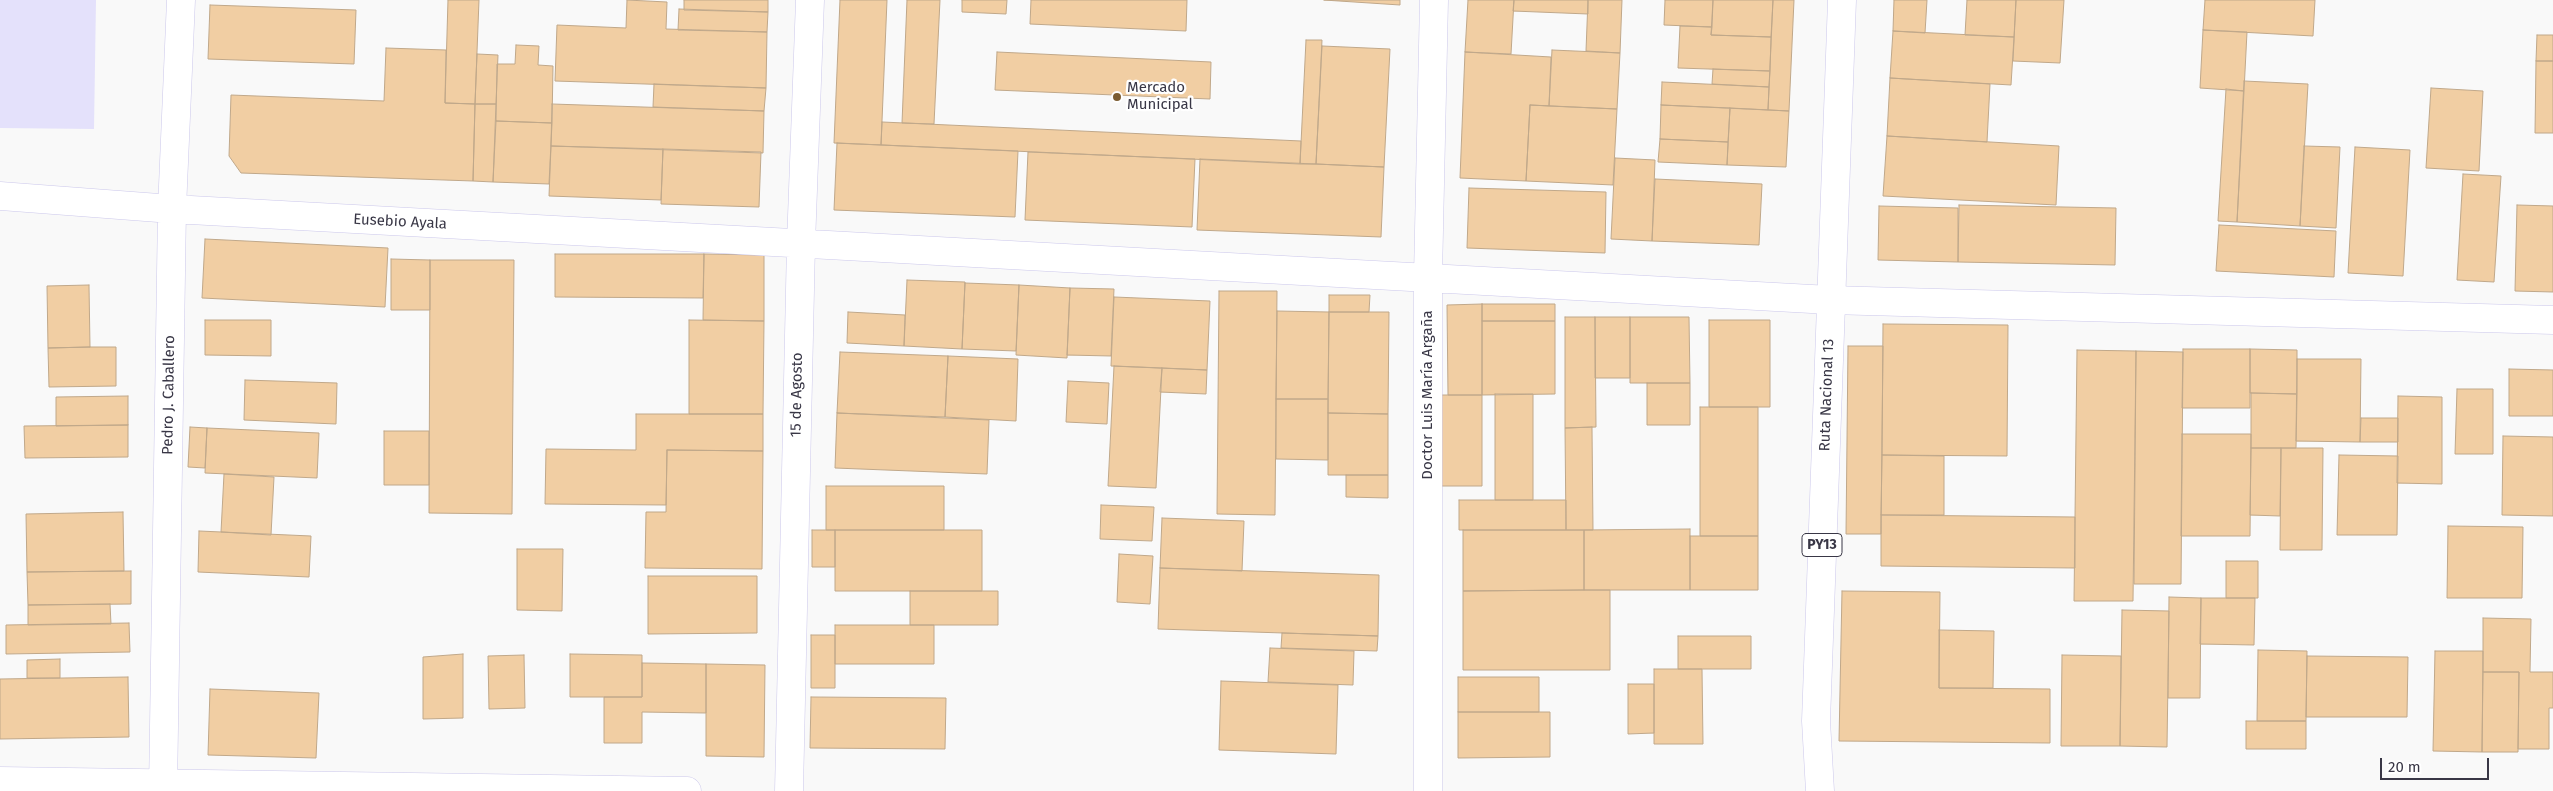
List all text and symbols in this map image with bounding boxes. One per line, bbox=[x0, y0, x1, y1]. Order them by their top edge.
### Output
place label: Mercado Municipal bbox=[1127, 79, 1193, 114]
marker: Mercado Municipal bbox=[1111, 91, 1123, 103]
street label: Eusebio Ayala bbox=[353, 211, 447, 233]
street label: Doctor Luis María Argaña bbox=[1419, 310, 1437, 480]
street label: Pedro J. Caballero bbox=[159, 335, 179, 455]
street label: Ruta Nacional 13 bbox=[1816, 338, 1838, 452]
street label: 15 de Agosto bbox=[787, 352, 807, 438]
road number: PY13 bbox=[1802, 534, 1842, 556]
scale bar bbox=[2383, 748, 2492, 780]
text: 20 m bbox=[2388, 758, 2421, 776]

